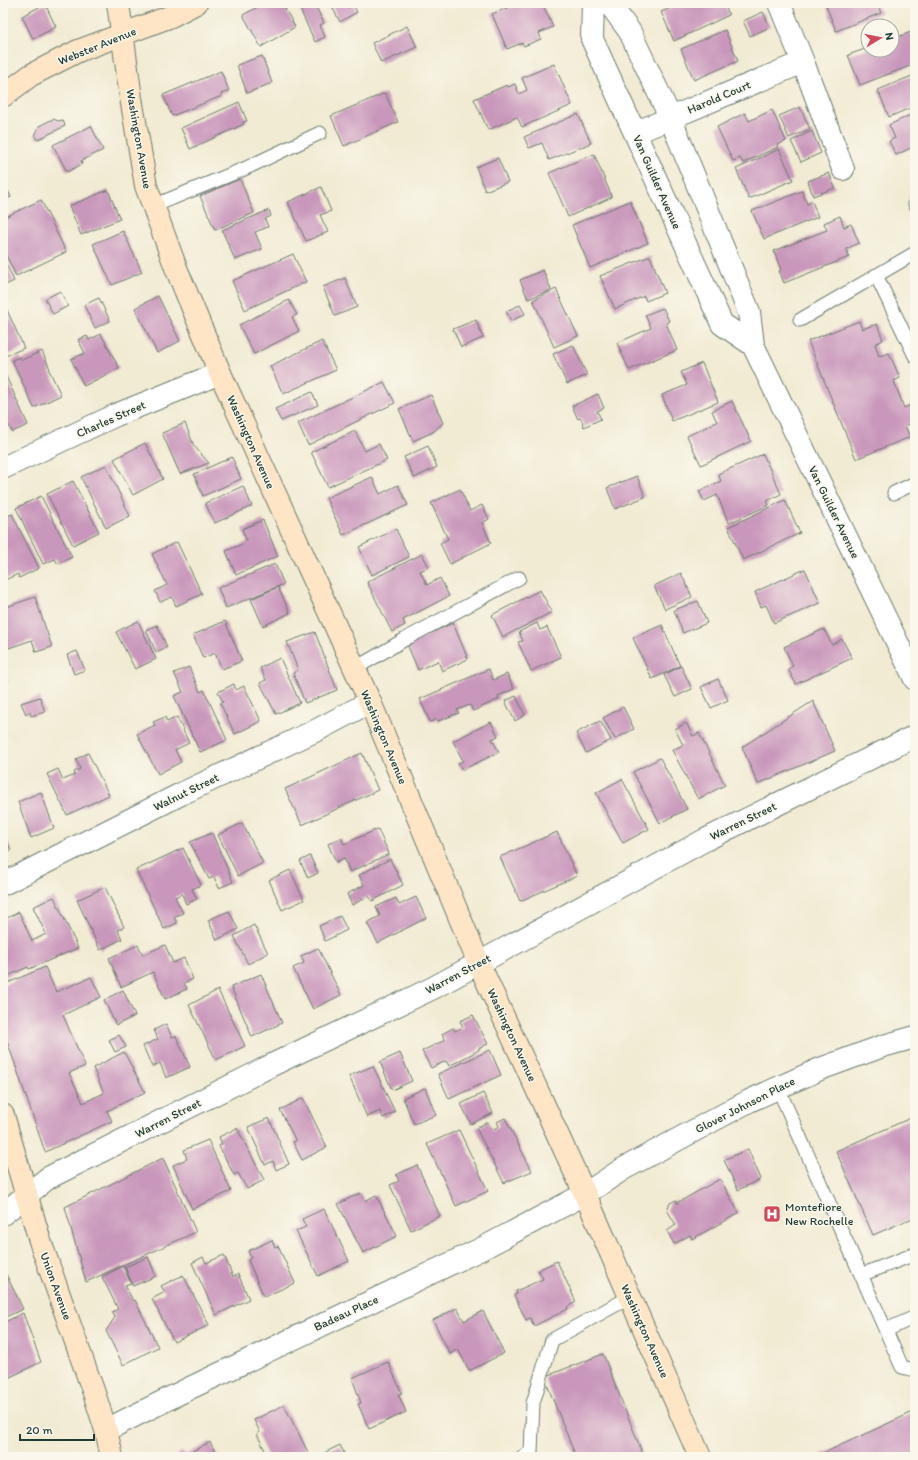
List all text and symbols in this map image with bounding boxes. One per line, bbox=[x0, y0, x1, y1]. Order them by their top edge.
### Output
north arrow bbox=[860, 18, 900, 58]
street label: Webster Avenue bbox=[56, 24, 138, 68]
text: N bbox=[882, 32, 896, 41]
street label: Harold Court bbox=[685, 77, 753, 117]
street label: Washington Avenue bbox=[123, 88, 155, 190]
street label: Van Guilder Avenue bbox=[630, 133, 684, 231]
street label: Washington Avenue bbox=[224, 393, 278, 491]
street label: Charles Street bbox=[74, 397, 148, 440]
street label: Van Guilder Avenue bbox=[805, 463, 863, 561]
street label: Washington Avenue bbox=[358, 688, 410, 787]
street label: Walnut Street bbox=[151, 770, 222, 814]
street label: Warren Street bbox=[707, 799, 779, 843]
street label: Warren Street bbox=[423, 951, 494, 997]
street label: Washington Avenue bbox=[484, 986, 540, 1084]
street label: Glover Johnson Place bbox=[693, 1074, 797, 1136]
street label: Warren Street bbox=[133, 1095, 204, 1141]
place label: Montefiore New Rochelle bbox=[785, 1200, 854, 1228]
hospital icon: Montefiore New Rochelle bbox=[762, 1204, 782, 1224]
street label: Union Avenue bbox=[37, 1250, 75, 1322]
street label: Washington Avenue bbox=[618, 1282, 672, 1380]
street label: Badeau Place bbox=[312, 1292, 381, 1334]
scale bar bbox=[20, 1416, 94, 1442]
text: 20 m bbox=[26, 1423, 53, 1437]

